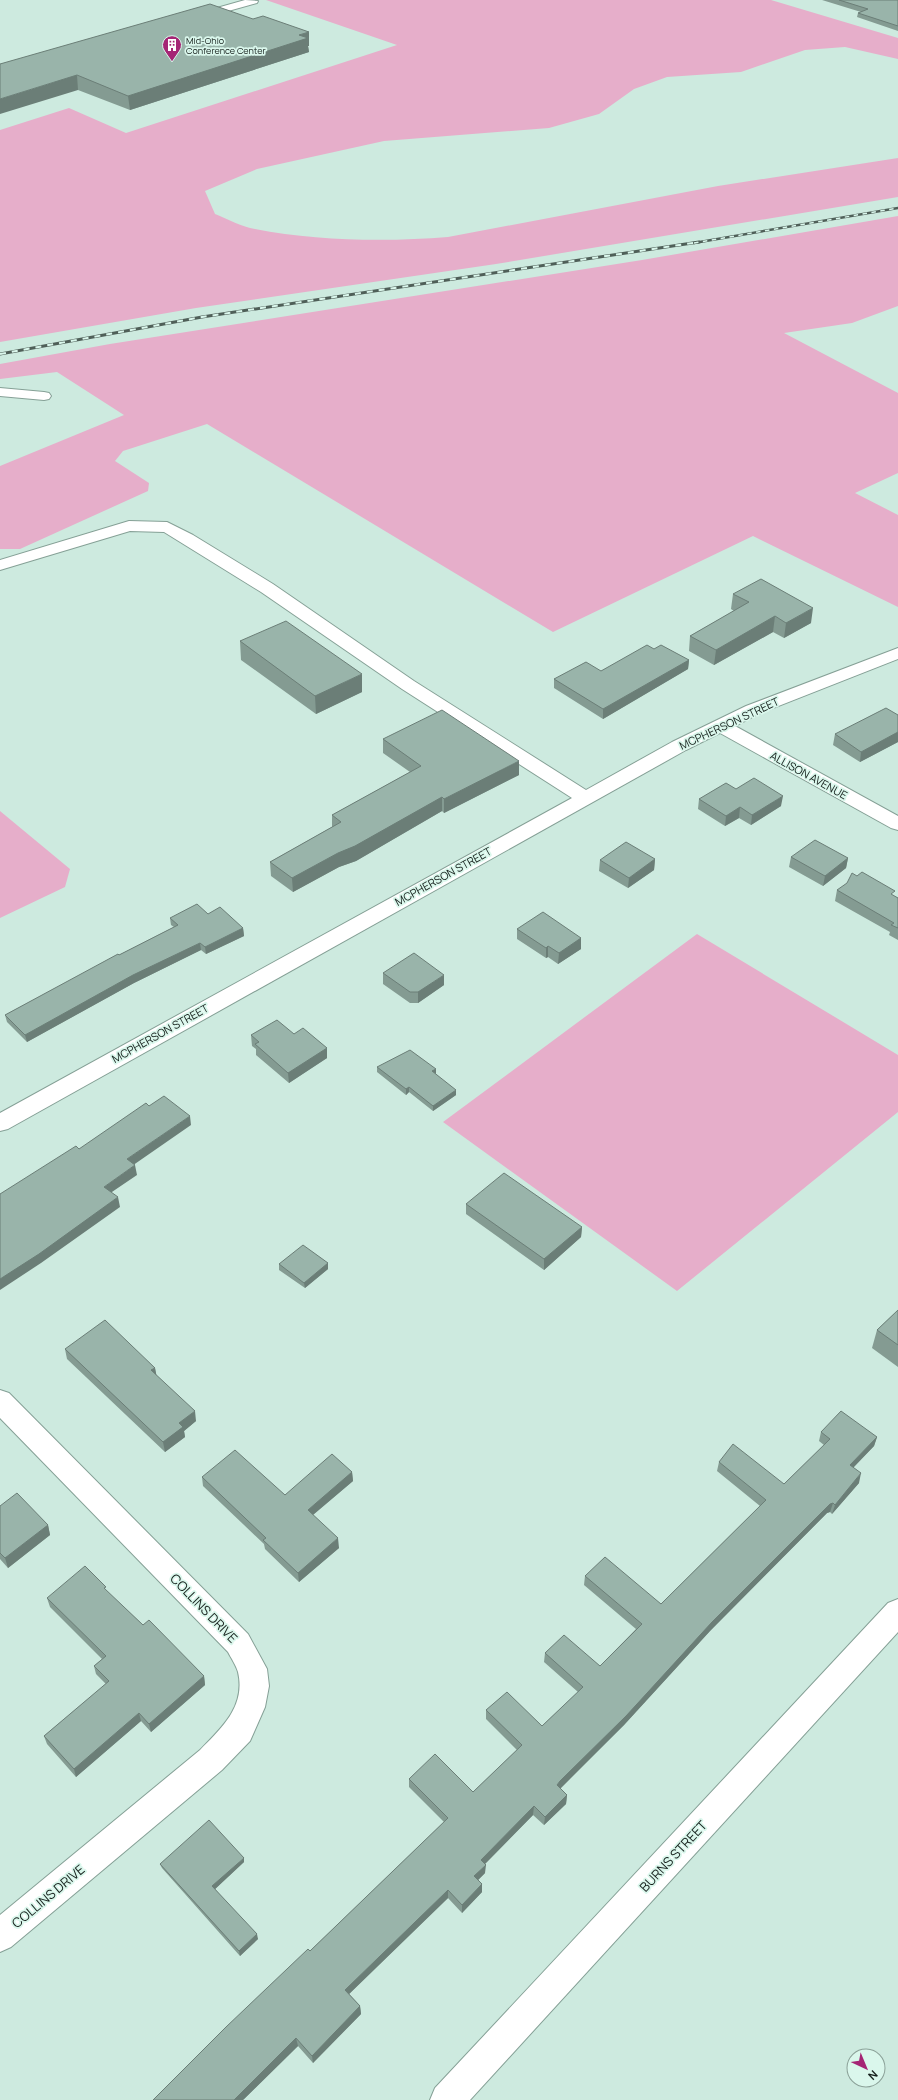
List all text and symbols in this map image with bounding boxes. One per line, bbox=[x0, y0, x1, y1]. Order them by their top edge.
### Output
building icon: Mid-Ohio Conference Center bbox=[161, 34, 183, 62]
place label: Mid-Ohio Conference Center bbox=[186, 34, 266, 57]
street label: MCPHERSON STREET bbox=[677, 693, 782, 753]
street label: ALLISON AVENUE bbox=[768, 748, 850, 802]
street label: MCPHERSON STREET bbox=[392, 843, 494, 909]
street label: MCPHERSON STREET bbox=[109, 1000, 211, 1066]
street label: COLLINS DRIVE bbox=[166, 1569, 242, 1647]
street label: BURNS STREET bbox=[635, 1816, 711, 1896]
street label: COLLINS DRIVE bbox=[8, 1860, 88, 1932]
north arrow bbox=[846, 2048, 886, 2088]
text: N bbox=[865, 2067, 881, 2084]

